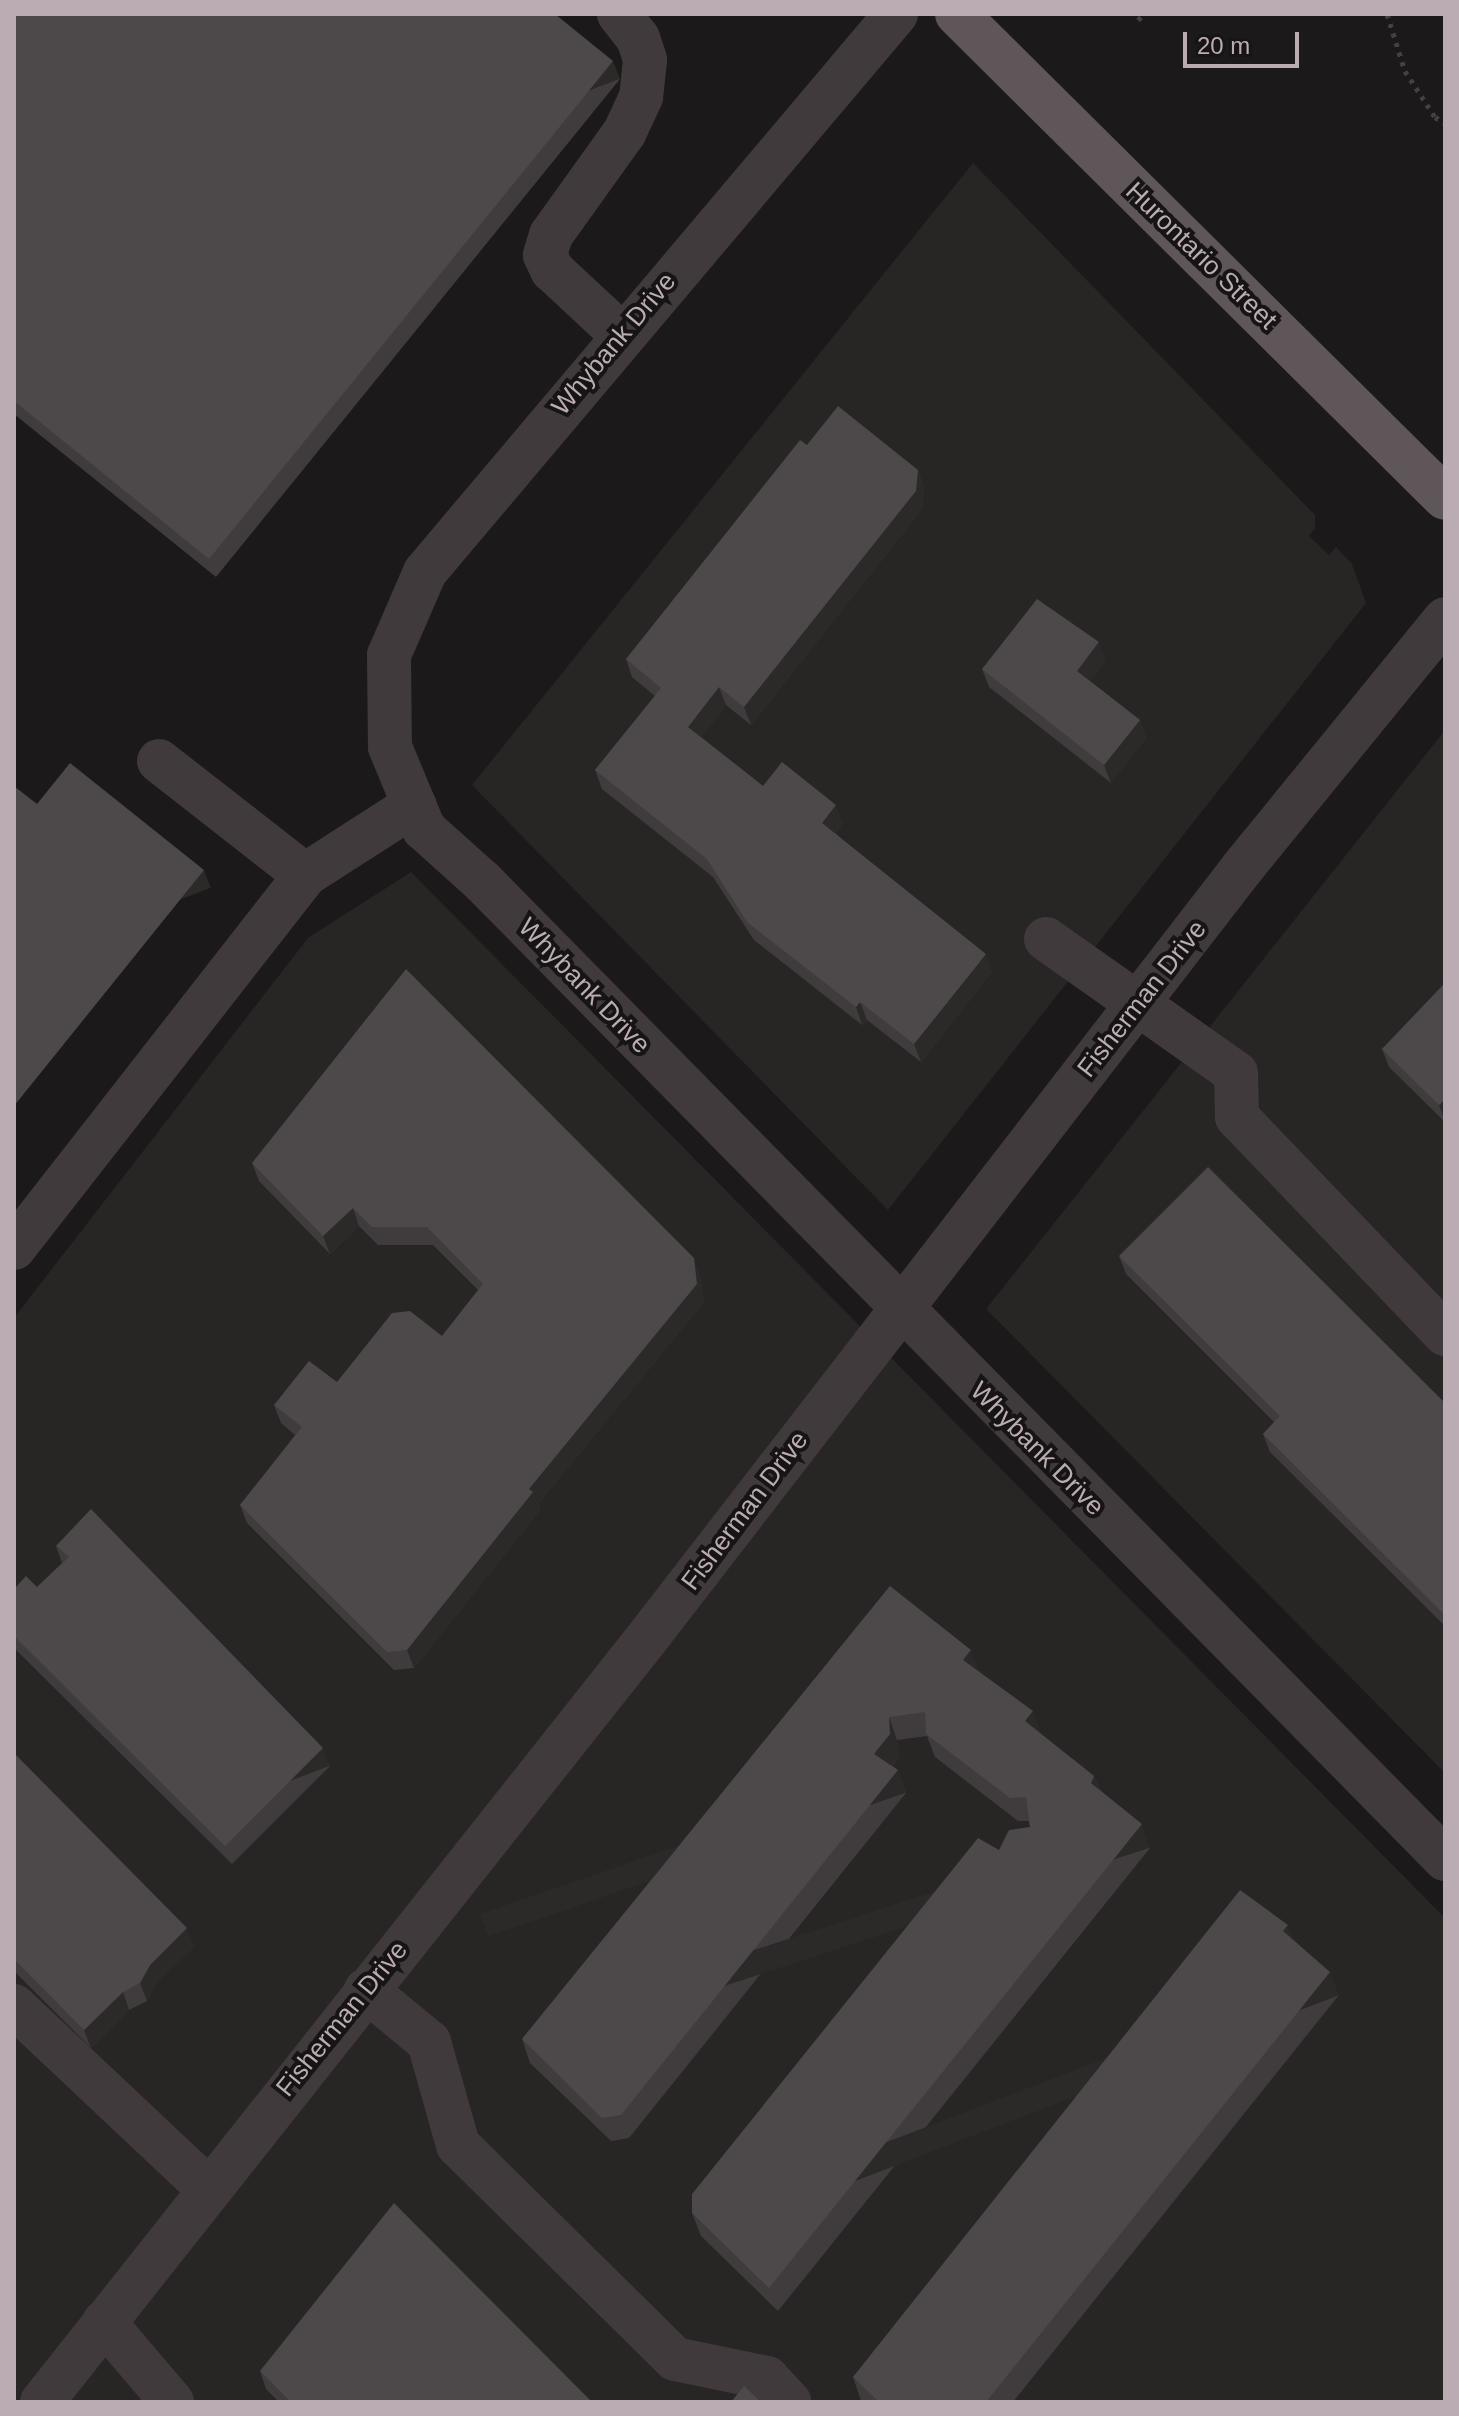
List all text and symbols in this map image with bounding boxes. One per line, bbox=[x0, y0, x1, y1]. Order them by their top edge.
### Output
scale bar bbox=[1187, 16, 1303, 66]
text: 20 m bbox=[1197, 32, 1250, 59]
street label: Hurontario Street bbox=[1119, 176, 1283, 336]
street label: Whybank Drive bbox=[545, 266, 683, 422]
street label: Whybank Drive bbox=[512, 912, 656, 1060]
street label: Fisherman Drive bbox=[1071, 914, 1213, 1084]
street label: Whybank Drive bbox=[964, 1376, 1110, 1522]
street label: Fisherman Drive bbox=[675, 1425, 815, 1597]
street label: Fisherman Drive bbox=[270, 1935, 414, 2103]

